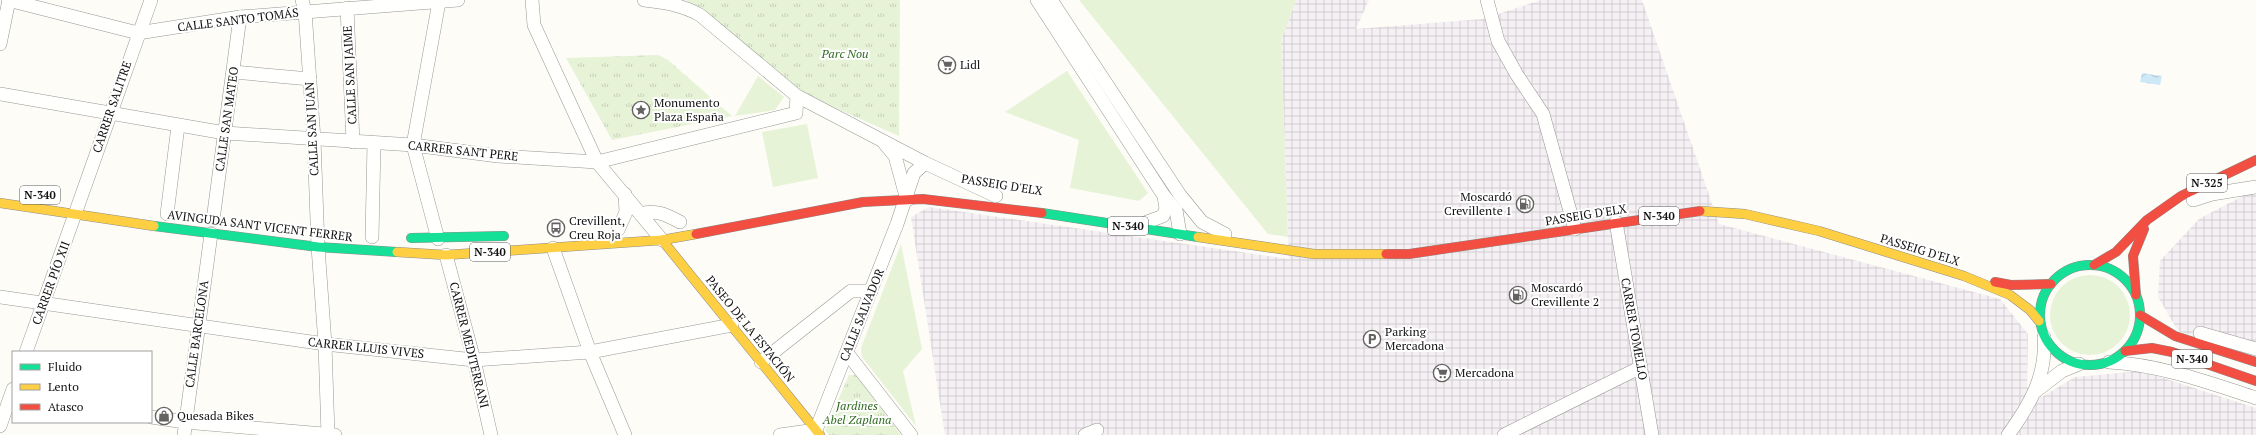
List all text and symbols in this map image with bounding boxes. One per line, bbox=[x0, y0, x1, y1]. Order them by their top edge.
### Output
street label: CALLE SANTO TOMÁS bbox=[176, 5, 299, 34]
street label: CALLE SAN JAIME bbox=[339, 25, 360, 125]
park label: Parc Nou bbox=[820, 46, 869, 61]
supermarket icon: Lidl bbox=[937, 55, 957, 75]
place label: Lidl bbox=[960, 57, 981, 72]
street label: CARRER SALITRE bbox=[89, 59, 134, 155]
street label: CALLE SAN MATEO bbox=[212, 65, 241, 172]
street label: CALLE SAN JUAN bbox=[302, 81, 321, 176]
place label: Monumento Plaza España bbox=[654, 95, 724, 124]
place icon: Monumento Plaza España bbox=[631, 100, 651, 120]
street label: CARRER SANT PERE bbox=[407, 137, 519, 164]
street label: PASSEIG D'ELX bbox=[960, 171, 1044, 198]
road number: N-325 bbox=[2187, 174, 2227, 192]
road number: N-340 bbox=[20, 186, 60, 204]
place label: Moscardó Crevillente 1 bbox=[1444, 189, 1512, 218]
fuel station icon: Moscardó Crevillente 1 bbox=[1515, 194, 1535, 214]
street label: PASSEIG D'ELX bbox=[1544, 201, 1628, 228]
street label: AVINGUDA SANT VICENT FERRER bbox=[167, 207, 354, 244]
road number: N-340 bbox=[1639, 207, 1679, 225]
place label: Crevillent, Creu Roja bbox=[569, 213, 625, 242]
road number: N-340 bbox=[1108, 217, 1148, 235]
bus stop icon: Crevillent, Creu Roja bbox=[546, 218, 566, 238]
street label: PASSEIG D'ELX bbox=[1879, 230, 1962, 269]
street label: CARRER PÍO XII bbox=[28, 239, 73, 327]
road number: N-340 bbox=[470, 243, 510, 261]
street label: CALLE SALVADOR bbox=[836, 266, 887, 363]
street label: PASEO DE LA ESTACIÓN bbox=[703, 272, 798, 385]
street label: CARRER TOMELLO bbox=[1618, 277, 1651, 381]
street label: CALLE BARCELONA bbox=[182, 278, 212, 389]
street label: CARRER MEDITERRANI bbox=[447, 280, 492, 410]
place label: Moscardó Crevillente 2 bbox=[1531, 280, 1599, 309]
fuel station icon: Moscardó Crevillente 2 bbox=[1508, 285, 1528, 305]
place label: Parking Mercadona bbox=[1385, 324, 1444, 353]
parking icon: Parking Mercadona bbox=[1362, 329, 1382, 349]
street label: CARRER LLUIS VIVES bbox=[307, 334, 425, 361]
road number: N-340 bbox=[2172, 350, 2212, 368]
legend bbox=[12, 351, 152, 423]
text: Fluido bbox=[48, 359, 82, 374]
supermarket icon: Mercadona bbox=[1432, 363, 1452, 383]
place label: Mercadona bbox=[1455, 365, 1514, 380]
text: Lento bbox=[48, 379, 79, 394]
park label: Jardines Abel Zaplana bbox=[821, 398, 892, 427]
text: Atasco bbox=[48, 399, 84, 414]
shop icon: Quesada Bikes bbox=[154, 406, 174, 426]
place label: Quesada Bikes bbox=[177, 408, 254, 423]

